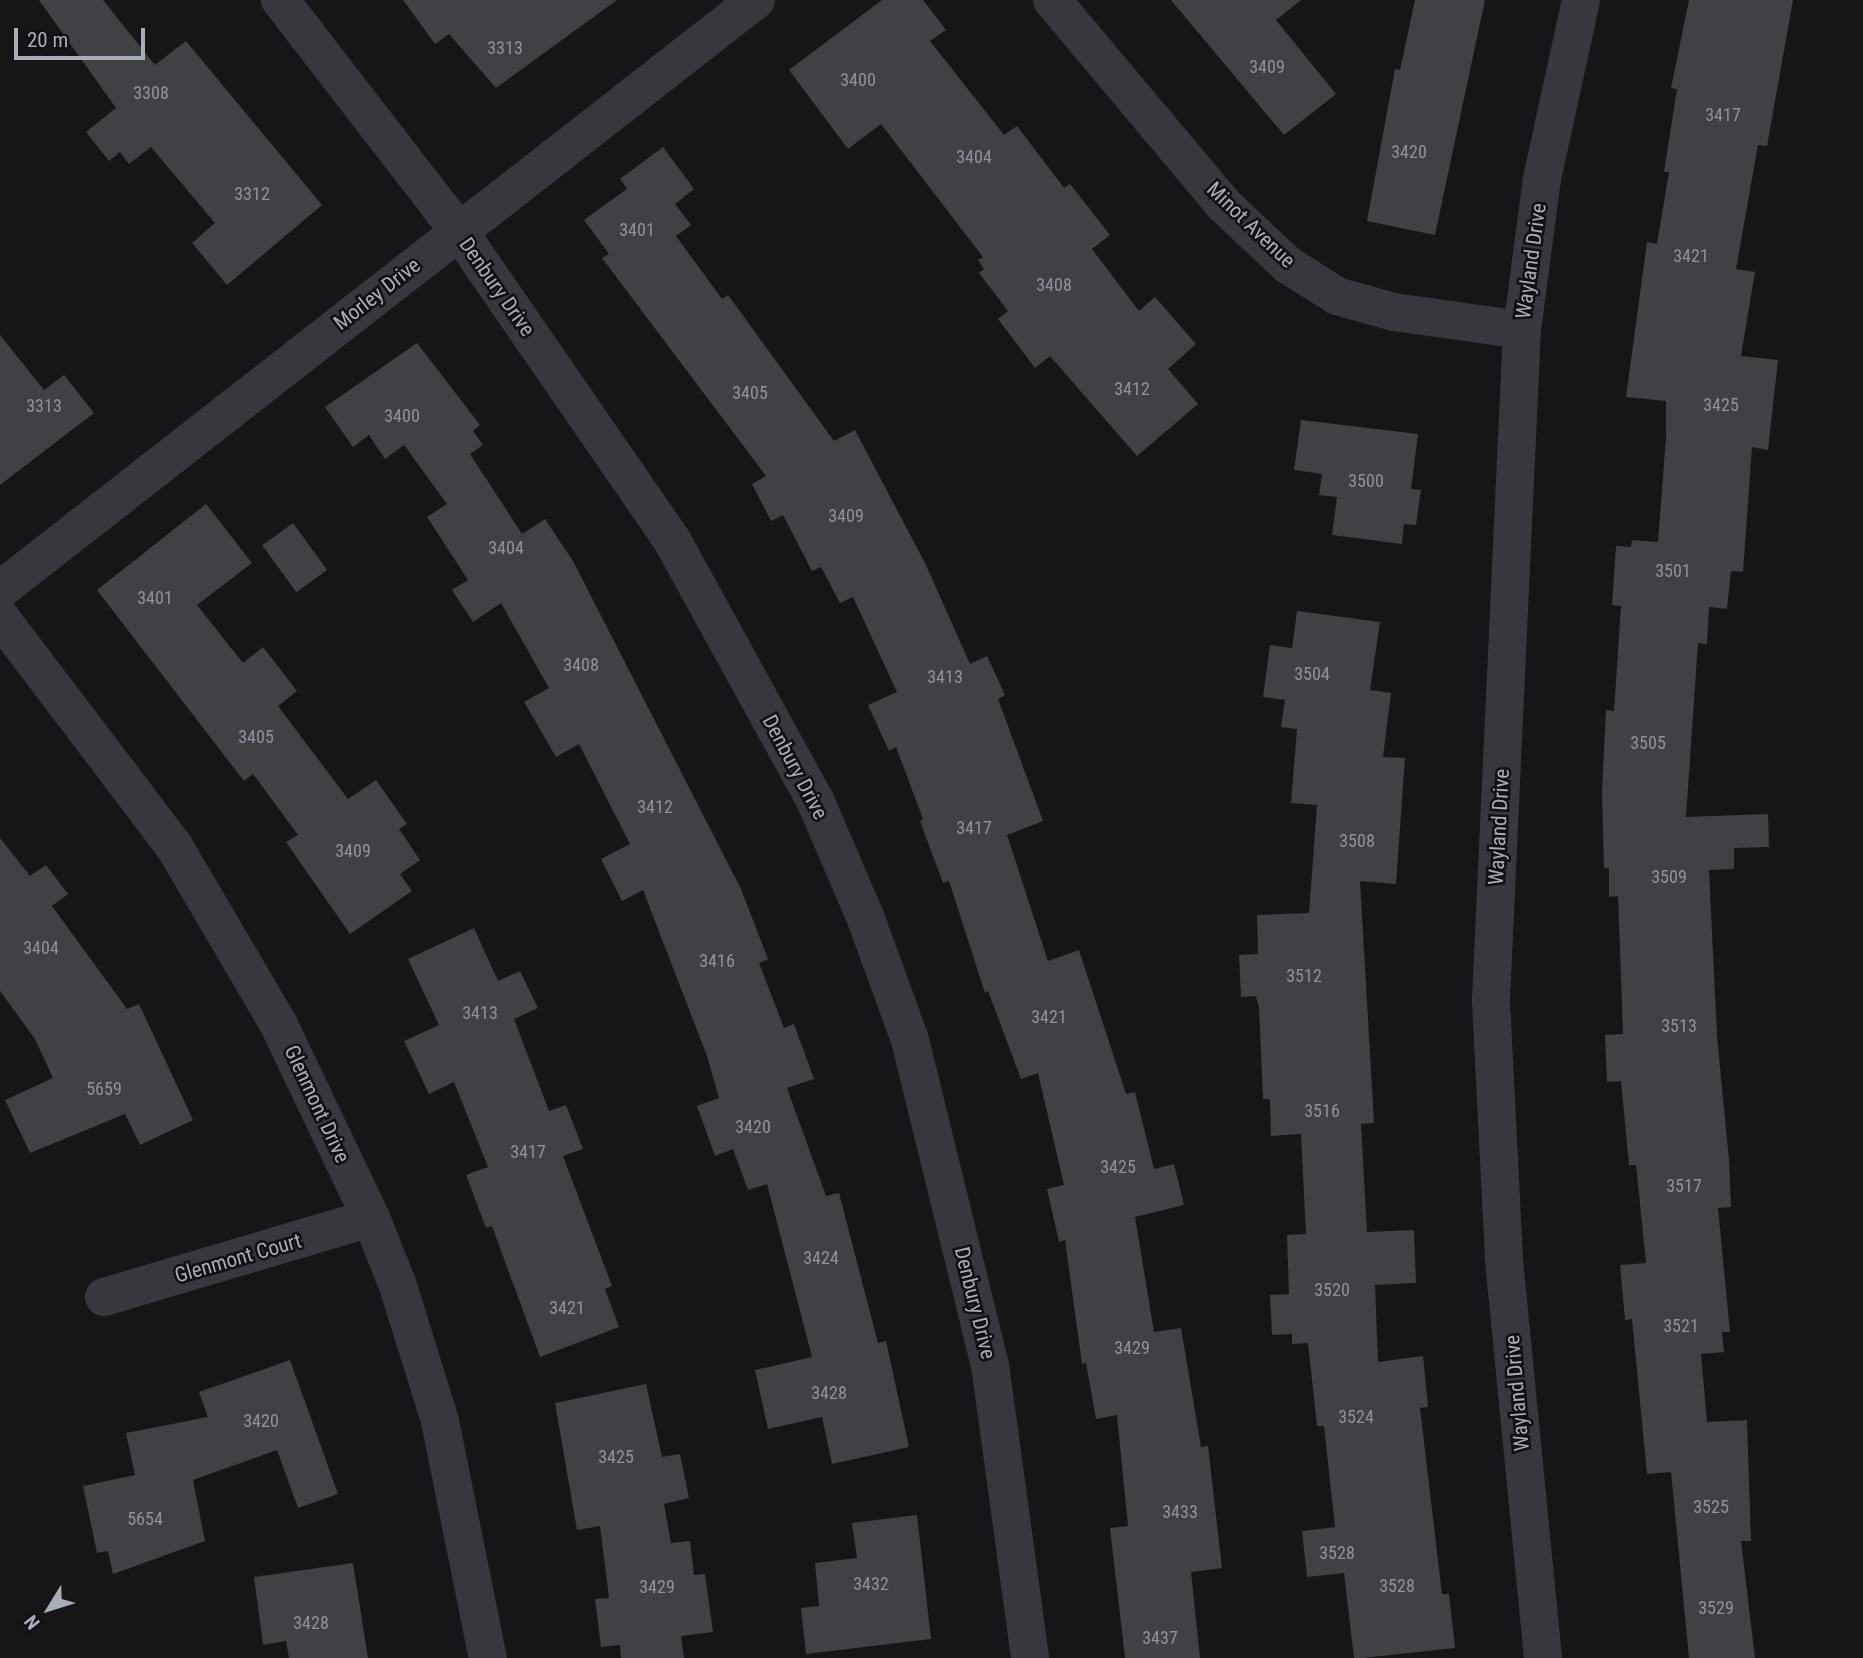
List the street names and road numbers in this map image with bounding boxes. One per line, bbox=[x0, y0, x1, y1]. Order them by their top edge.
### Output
street label: Minot Avenue bbox=[1202, 177, 1300, 273]
street label: Wayland Drive bbox=[1510, 202, 1552, 320]
street label: Denbury Drive bbox=[454, 233, 540, 341]
street label: Morley Drive bbox=[329, 252, 425, 336]
street label: Denbury Drive bbox=[757, 711, 833, 823]
street label: Wayland Drive bbox=[1483, 768, 1515, 886]
street label: Glenmont Drive bbox=[279, 1041, 355, 1167]
street label: Glenmont Court bbox=[172, 1228, 304, 1288]
street label: Denbury Drive bbox=[949, 1244, 1001, 1362]
street label: Wayland Drive bbox=[1499, 1334, 1535, 1452]

